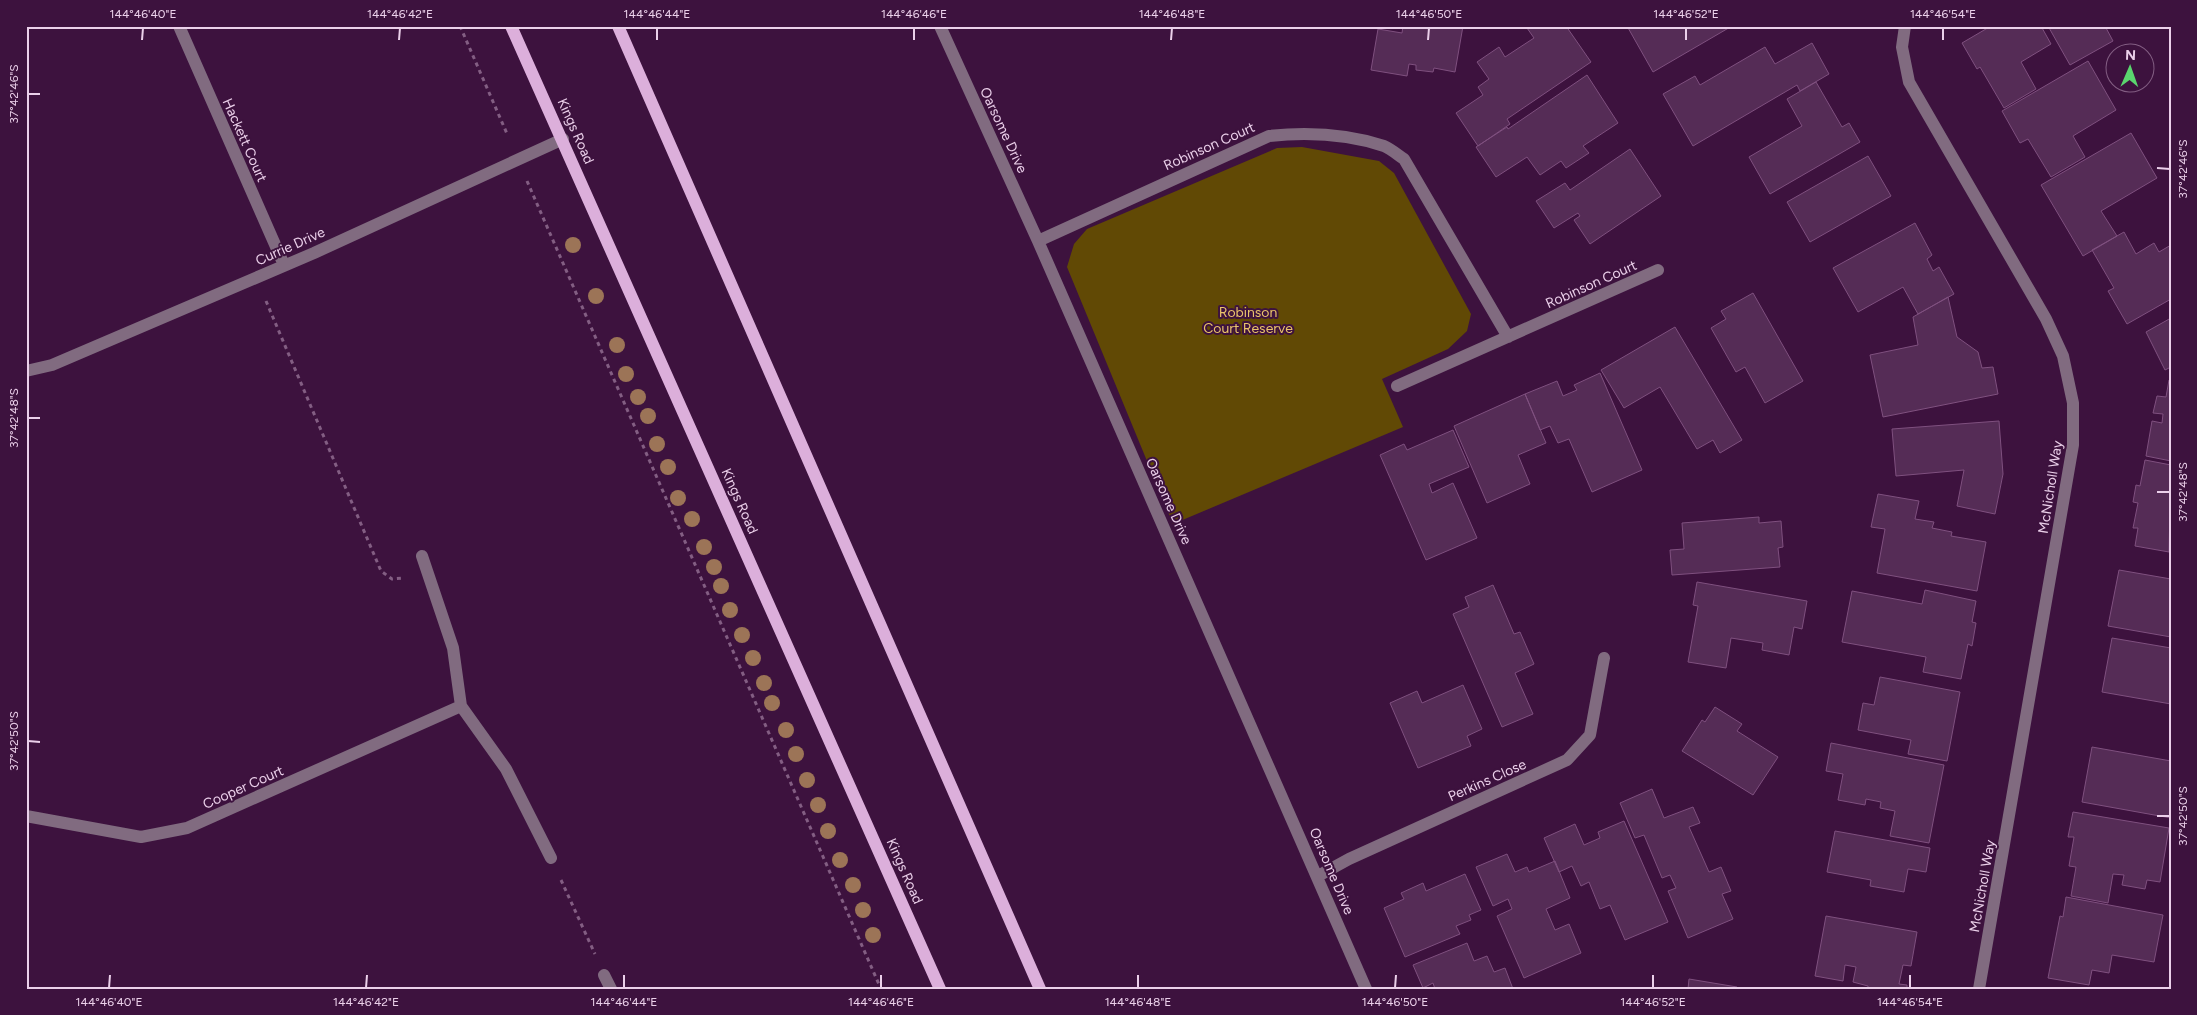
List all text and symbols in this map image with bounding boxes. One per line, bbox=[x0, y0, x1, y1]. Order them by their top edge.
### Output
text: 144°46'40"E bbox=[109, 7, 177, 21]
text: 144°46'42"E bbox=[367, 7, 433, 21]
text: 144°46'44"E bbox=[624, 7, 690, 21]
text: 144°46'46"E bbox=[881, 7, 947, 21]
text: 144°46'48"E bbox=[1139, 7, 1205, 21]
text: 144°46'50"E bbox=[1396, 7, 1462, 21]
text: 144°46'52"E bbox=[1653, 7, 1719, 21]
text: 144°46'54"E bbox=[1910, 7, 1976, 21]
north arrow bbox=[2104, 42, 2154, 92]
text: N bbox=[2125, 47, 2136, 64]
text: 37°42'46"S bbox=[7, 64, 21, 124]
street label: Oarsome Drive bbox=[976, 85, 1031, 176]
street label: Hackett Court bbox=[219, 96, 271, 185]
street label: Kings Road bbox=[554, 96, 598, 167]
street label: Robinson Court bbox=[1161, 119, 1257, 174]
text: 37°42'46"S bbox=[2176, 139, 2190, 199]
street label: Currie Drive bbox=[253, 223, 328, 269]
street label: Robinson Court bbox=[1543, 257, 1639, 312]
park label: Robinson Court Reserve bbox=[1203, 304, 1293, 337]
text: 37°42'48"S bbox=[7, 388, 21, 448]
street label: McNicholl Way bbox=[2035, 439, 2066, 535]
street label: Oarsome Drive bbox=[1142, 455, 1195, 547]
text: 37°42'48"S bbox=[2176, 462, 2190, 522]
street label: Kings Road bbox=[718, 466, 762, 537]
text: 37°42'50"S bbox=[7, 711, 21, 771]
street label: Perkins Close bbox=[1446, 756, 1529, 805]
street label: Cooper Court bbox=[200, 762, 286, 813]
text: 37°42'50"S bbox=[2176, 786, 2190, 846]
street label: Oarsome Drive bbox=[1306, 825, 1358, 918]
street label: Kings Road bbox=[883, 836, 927, 907]
street label: McNicholl Way bbox=[1966, 838, 1999, 934]
text: 144°46'40"E bbox=[75, 995, 143, 1009]
text: 144°46'42"E bbox=[333, 995, 399, 1009]
text: 144°46'44"E bbox=[591, 995, 657, 1009]
text: 144°46'46"E bbox=[848, 995, 914, 1009]
text: 144°46'48"E bbox=[1105, 995, 1171, 1009]
text: 144°46'50"E bbox=[1362, 995, 1428, 1009]
text: 144°46'52"E bbox=[1620, 995, 1686, 1009]
text: 144°46'54"E bbox=[1877, 995, 1943, 1009]

